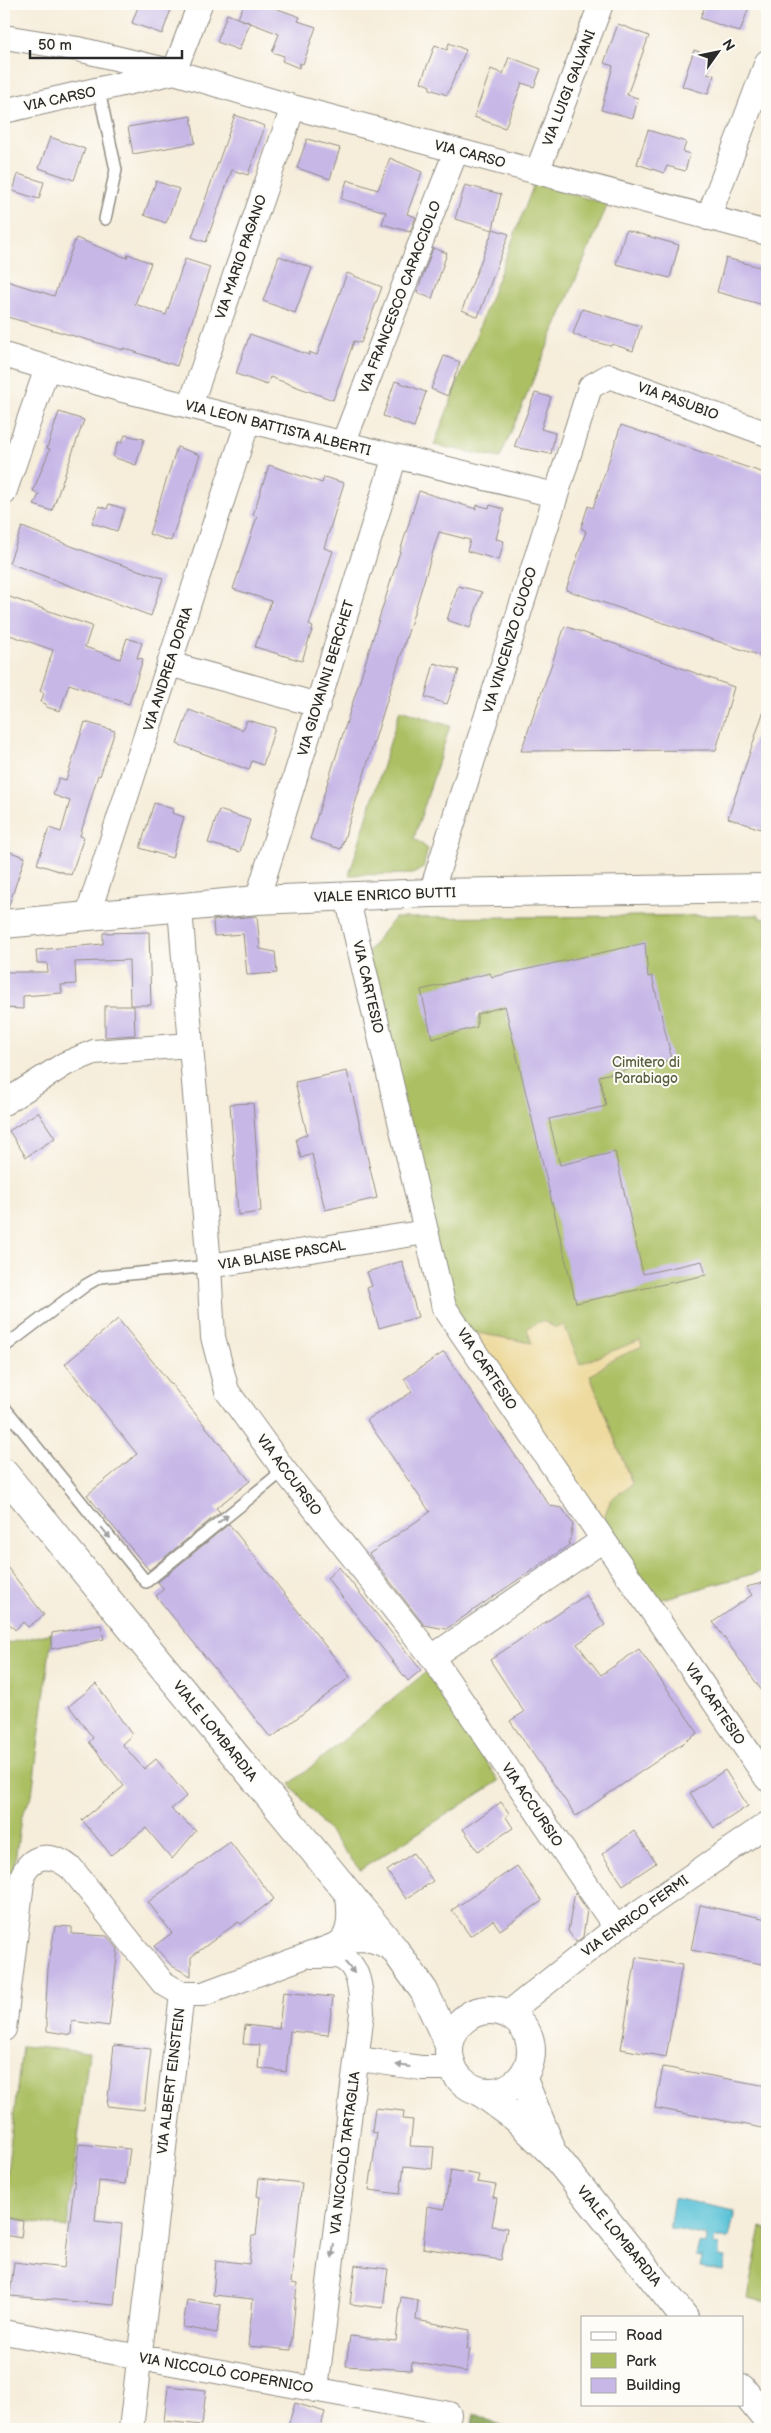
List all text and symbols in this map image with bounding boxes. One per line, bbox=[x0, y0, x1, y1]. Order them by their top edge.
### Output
street label: VIA LUIGI GALVANI bbox=[539, 27, 599, 149]
scale bar bbox=[30, 28, 182, 60]
north arrow bbox=[694, 28, 744, 78]
text: 50 m bbox=[38, 36, 72, 55]
text: N bbox=[718, 36, 738, 54]
street label: VIA CARSO bbox=[23, 83, 98, 115]
street label: VIA CARSO bbox=[433, 136, 508, 172]
street label: VIA MARIO PAGANO bbox=[212, 192, 270, 322]
street label: VIA FRANCESCO CARACCIOLO bbox=[355, 198, 445, 396]
street label: VIA PASUBIO bbox=[635, 378, 721, 424]
street label: VIA LEON BATTISTA ALBERTI bbox=[183, 397, 373, 459]
street label: VIA VINCENZO CUOCO bbox=[480, 565, 540, 715]
street label: VIA GIOVANNI BERCHET bbox=[294, 597, 358, 758]
street label: VIA ANDREA DORIA bbox=[140, 604, 196, 733]
street label: VIALE ENRICO BUTTI bbox=[314, 884, 456, 906]
street label: VIA CARTESIO bbox=[349, 939, 387, 1035]
park label: Cimitero di Parabiago bbox=[612, 1054, 680, 1087]
street label: VIA BLAISE PASCAL bbox=[217, 1237, 347, 1273]
street label: VIA CARTESIO bbox=[453, 1325, 521, 1413]
street label: VIA ACCURSIO bbox=[253, 1431, 325, 1519]
one-way arrow bbox=[217, 1513, 230, 1524]
one-way arrow bbox=[101, 1526, 112, 1539]
street label: VIA CARTESIO bbox=[681, 1660, 749, 1748]
street label: VIALE LOMBARDIA bbox=[169, 1677, 261, 1785]
street label: VIA ACCURSIO bbox=[498, 1760, 566, 1850]
street label: VIA ENRICO FERMI bbox=[578, 1872, 692, 1960]
one-way arrow bbox=[344, 1961, 355, 1974]
street label: VIA ALBERT EINSTEIN bbox=[154, 2007, 188, 2155]
one-way arrow bbox=[395, 2061, 411, 2069]
street label: VIA NICCOLÒ TARTAGLIA bbox=[326, 2070, 363, 2235]
street label: VIALE LOMBARDIA bbox=[573, 2182, 665, 2290]
one-way arrow bbox=[329, 2243, 337, 2259]
legend bbox=[581, 2316, 744, 2406]
text: Road bbox=[626, 2326, 662, 2345]
street label: VIA NICCOLÒ COPERNICO bbox=[138, 2348, 315, 2397]
text: Park bbox=[626, 2352, 657, 2371]
text: Building bbox=[626, 2376, 681, 2395]

